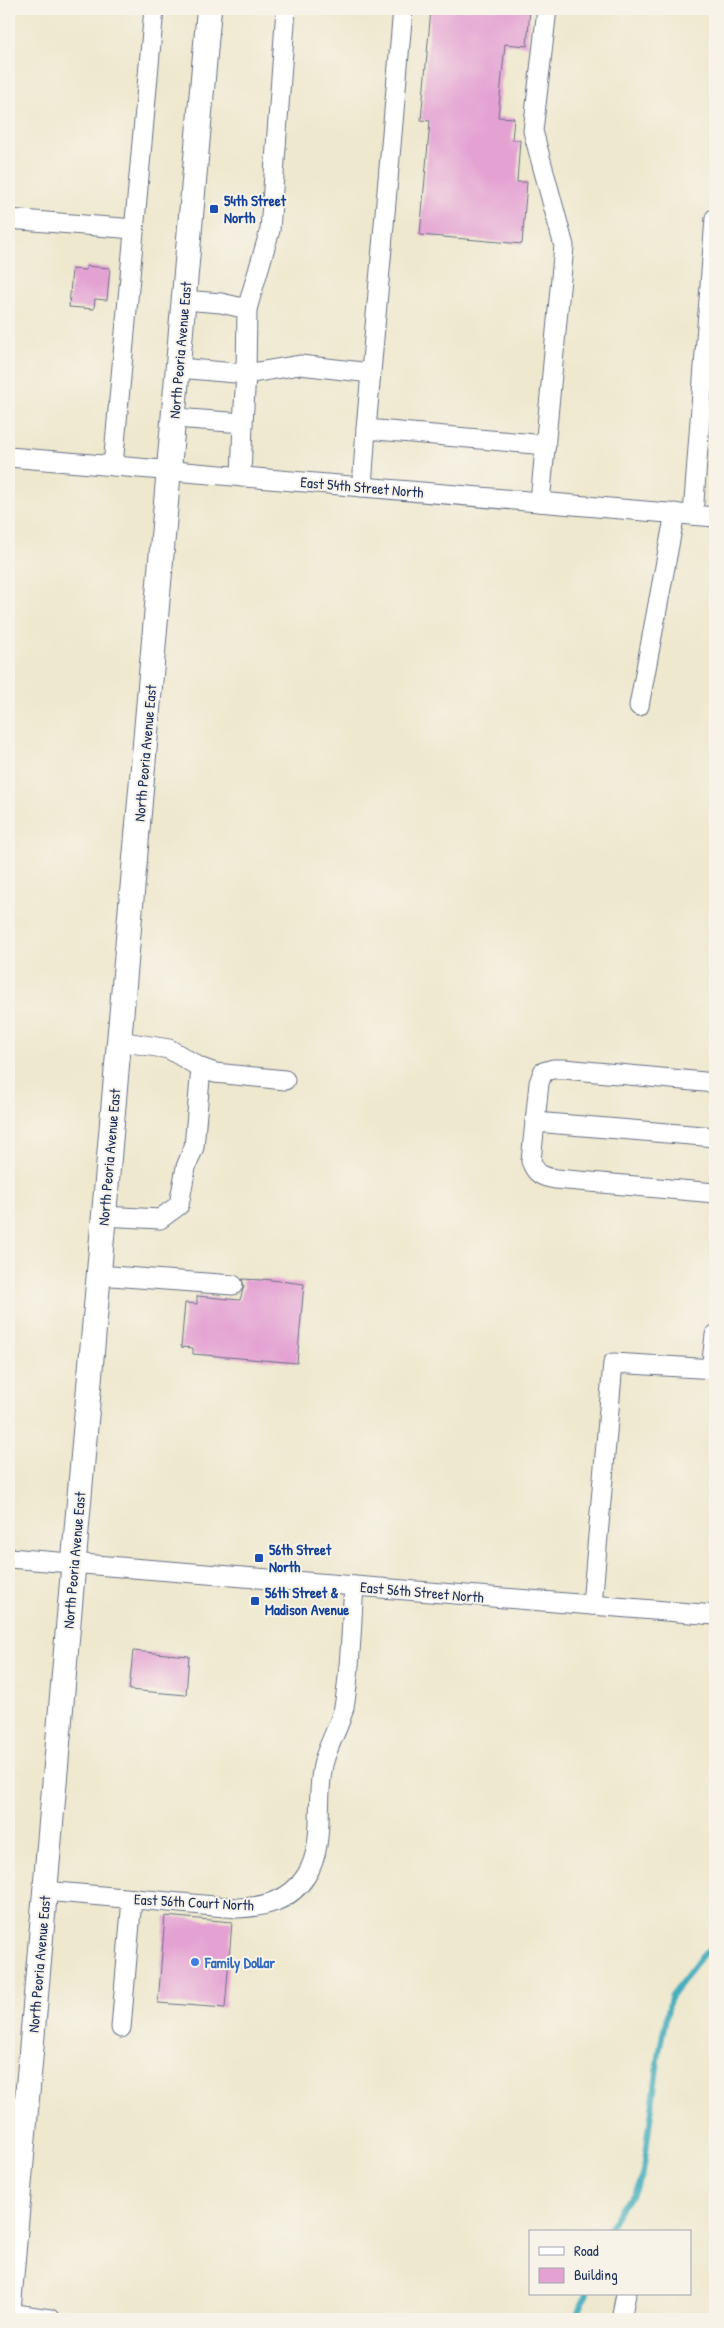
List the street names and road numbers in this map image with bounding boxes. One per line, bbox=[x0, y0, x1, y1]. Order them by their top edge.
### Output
street label: North Peoria Avenue East bbox=[164, 280, 197, 419]
street label: East 54th Street North bbox=[300, 471, 424, 503]
street label: North Peoria Avenue East bbox=[129, 683, 162, 822]
street label: North Peoria Avenue East bbox=[93, 1087, 126, 1226]
street label: North Peoria Avenue East bbox=[58, 1490, 91, 1629]
street label: East 56th Street North bbox=[359, 1576, 485, 1608]
street label: East 56th Court North bbox=[134, 1888, 254, 1916]
street label: North Peoria Avenue East bbox=[23, 1894, 56, 2033]

